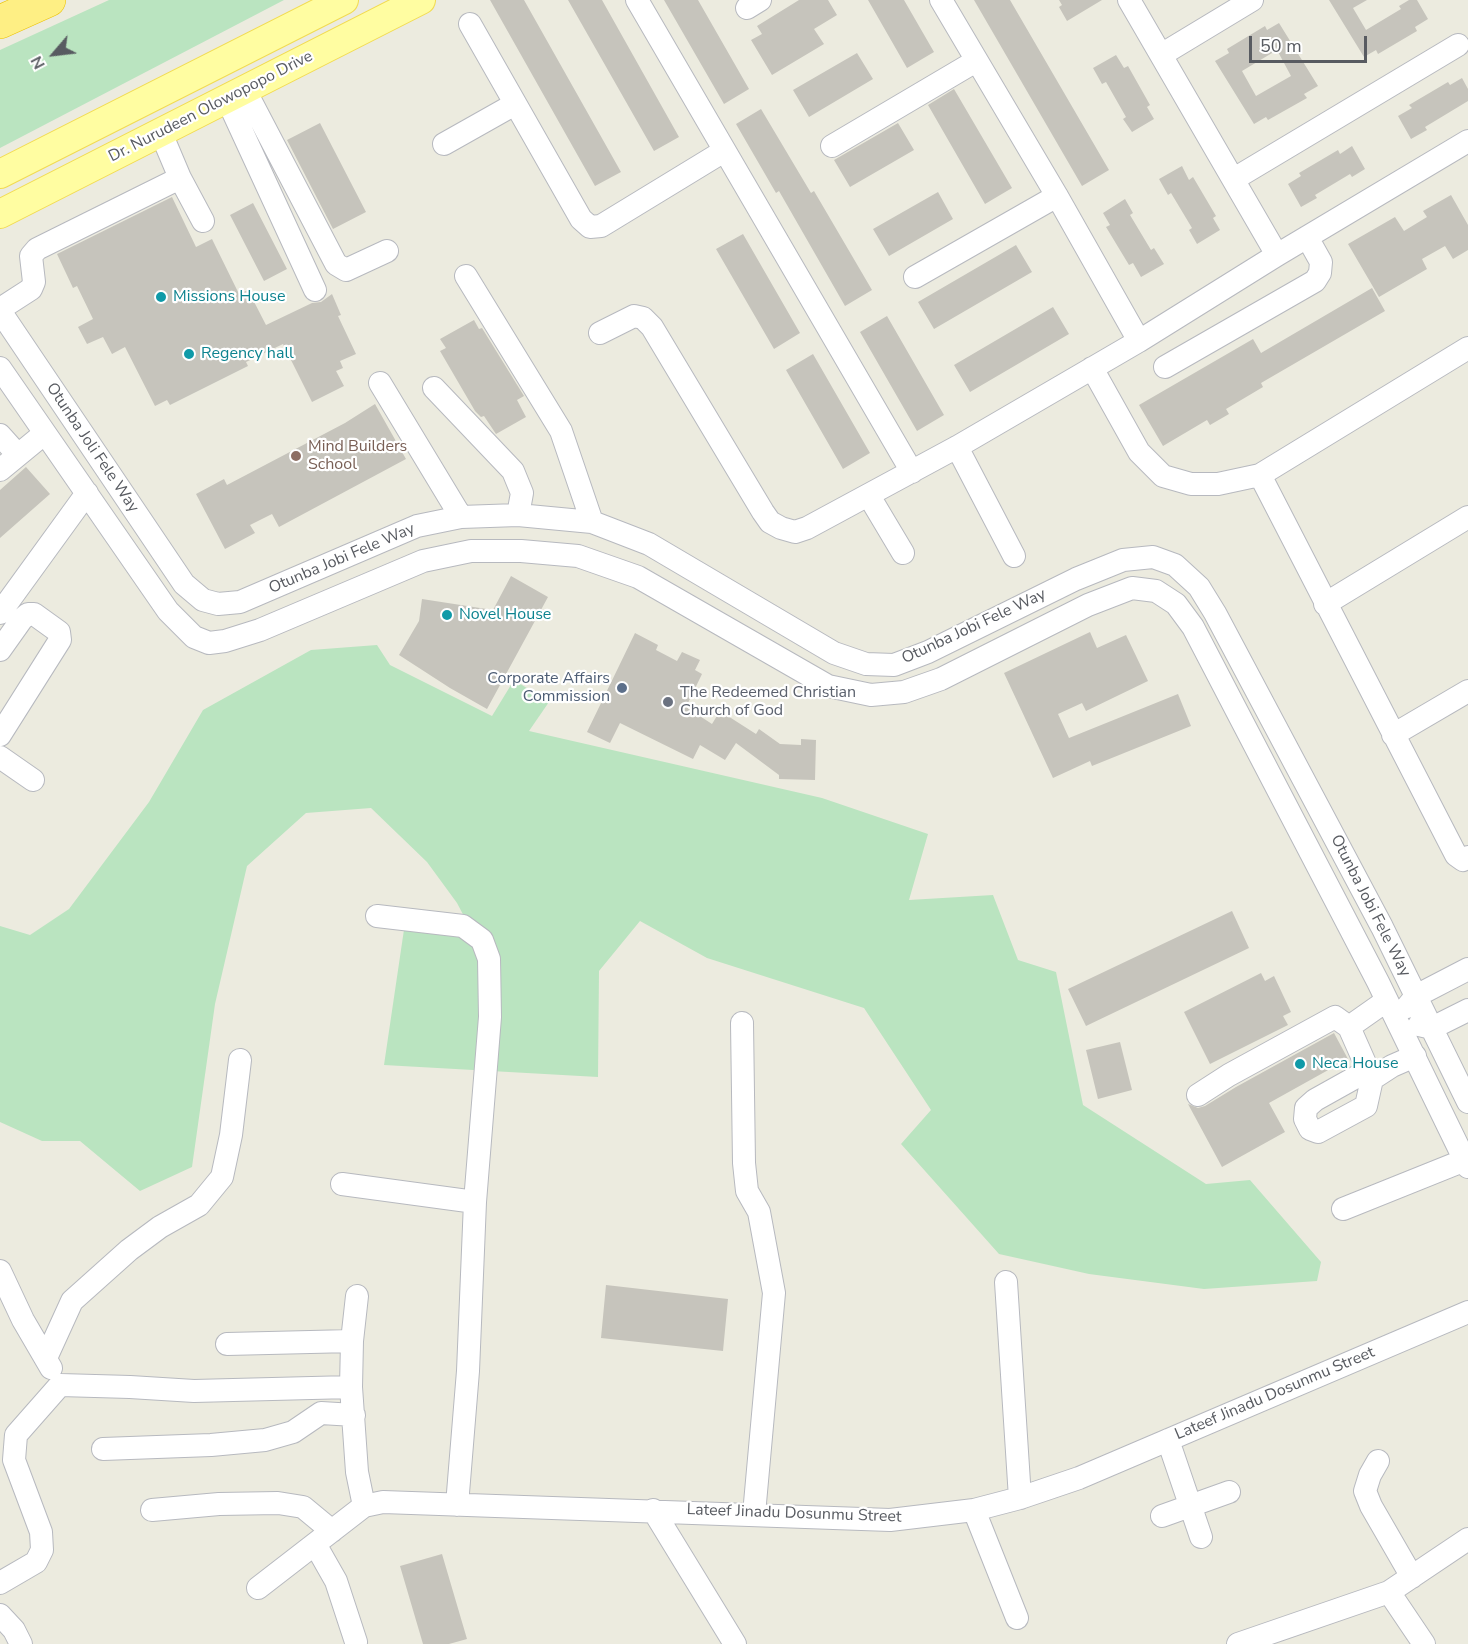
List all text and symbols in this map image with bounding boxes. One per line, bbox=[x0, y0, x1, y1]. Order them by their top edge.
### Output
north arrow bbox=[24, 24, 84, 84]
scale bar bbox=[1252, 24, 1370, 62]
text: 50 m bbox=[1260, 34, 1302, 58]
street label: Dr. Nurudeen Olowopopo Drive bbox=[106, 47, 316, 167]
text: N bbox=[26, 52, 51, 73]
place label: Missions House bbox=[173, 287, 286, 307]
marker: Missions House bbox=[154, 290, 168, 304]
place label: Regency hall bbox=[201, 344, 294, 364]
marker: Regency hall bbox=[182, 347, 196, 361]
street label: Otunba Joli Fele Way bbox=[42, 380, 142, 516]
place label: Mind Builders School bbox=[308, 437, 407, 475]
marker: Mind Builders School bbox=[289, 449, 303, 463]
street label: Otunba Jobi Fele Way bbox=[266, 520, 418, 598]
street label: Otunba Jobi Fele Way bbox=[899, 585, 1049, 669]
place label: Novel House bbox=[459, 605, 551, 625]
marker: Novel House bbox=[440, 608, 454, 622]
place label: Corporate Affairs Commission bbox=[487, 669, 610, 707]
marker: Corporate Affairs Commission bbox=[615, 681, 629, 695]
place label: The Redeemed Christian Church of God bbox=[680, 683, 856, 721]
marker: The Redeemed Christian Church of God bbox=[661, 695, 675, 709]
street label: Otunba Jobi Fele Way bbox=[1326, 832, 1414, 980]
place label: Neca House bbox=[1312, 1054, 1399, 1074]
marker: Neca House bbox=[1293, 1057, 1307, 1071]
street label: Lateef Jinadu Dosunmu Street bbox=[1172, 1343, 1378, 1445]
street label: Lateef Jinadu Dosunmu Street bbox=[686, 1501, 902, 1527]

